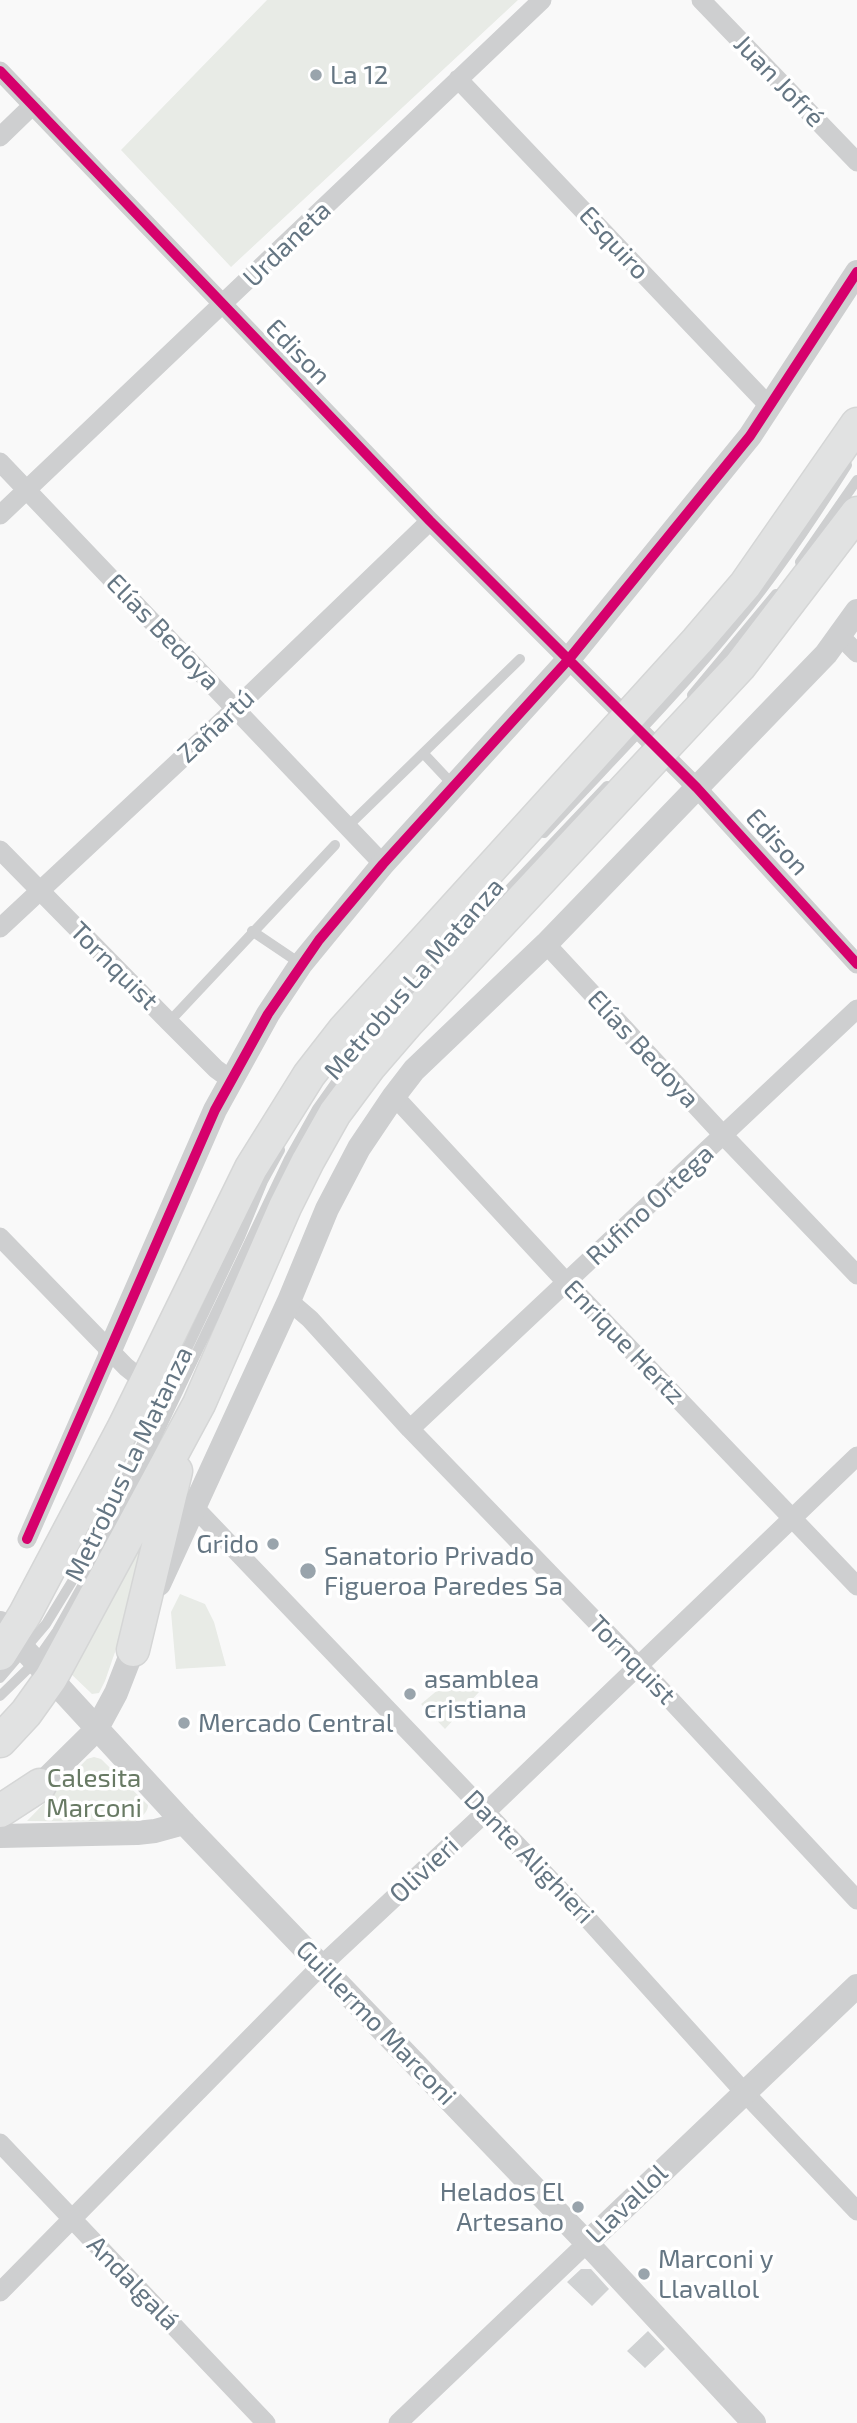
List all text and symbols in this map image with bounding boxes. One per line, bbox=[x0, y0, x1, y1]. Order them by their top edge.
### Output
street label: Juan Jofré bbox=[727, 28, 831, 134]
place label: La 12 bbox=[330, 59, 388, 91]
marker: La 12 bbox=[308, 67, 324, 83]
street label: Urdaneta bbox=[237, 195, 337, 293]
street label: Esquiro bbox=[572, 200, 656, 286]
street label: Edison bbox=[259, 313, 337, 391]
street label: Elías Bedoya bbox=[100, 567, 226, 697]
street label: Zañartú bbox=[171, 683, 261, 769]
street label: Edison bbox=[739, 802, 815, 882]
street label: Metrobus La Matanza bbox=[318, 872, 510, 1086]
street label: Tornquist bbox=[63, 915, 165, 1017]
street label: Elías Bedoya bbox=[581, 984, 705, 1114]
street label: Rufino Ortega bbox=[580, 1138, 720, 1272]
street label: Enrique Hertz bbox=[557, 1273, 691, 1411]
street label: Metrobus La Matanza bbox=[59, 1341, 199, 1587]
place label: Grido bbox=[196, 1528, 259, 1560]
marker: Grido bbox=[265, 1536, 281, 1552]
place label: Sanatorio Privado Figueroa Paredes Sa bbox=[324, 1540, 563, 1602]
marker: Sanatorio Privado Figueroa Paredes Sa bbox=[298, 1561, 318, 1581]
street label: Tornquist bbox=[582, 1609, 682, 1711]
place label: asamblea cristiana bbox=[424, 1663, 539, 1724]
marker: asamblea cristiana bbox=[402, 1686, 418, 1702]
place label: Mercado Central bbox=[198, 1707, 394, 1739]
marker: Mercado Central bbox=[176, 1715, 192, 1731]
park label: Calesita Marconi bbox=[46, 1762, 142, 1824]
street label: Dante Alighieri bbox=[457, 1784, 601, 1930]
street label: Olivieri bbox=[383, 1830, 465, 1910]
street label: Guillermo Marconi bbox=[289, 1934, 463, 2112]
street label: Llavallol bbox=[580, 2158, 674, 2250]
place label: Helados El Artesano bbox=[440, 2176, 564, 2238]
marker: Helados El Artesano bbox=[570, 2199, 586, 2215]
street label: Andalgalá bbox=[81, 2229, 185, 2337]
place label: Marconi y Llavallol bbox=[658, 2243, 774, 2304]
marker: Marconi y Llavallol bbox=[636, 2266, 652, 2282]

